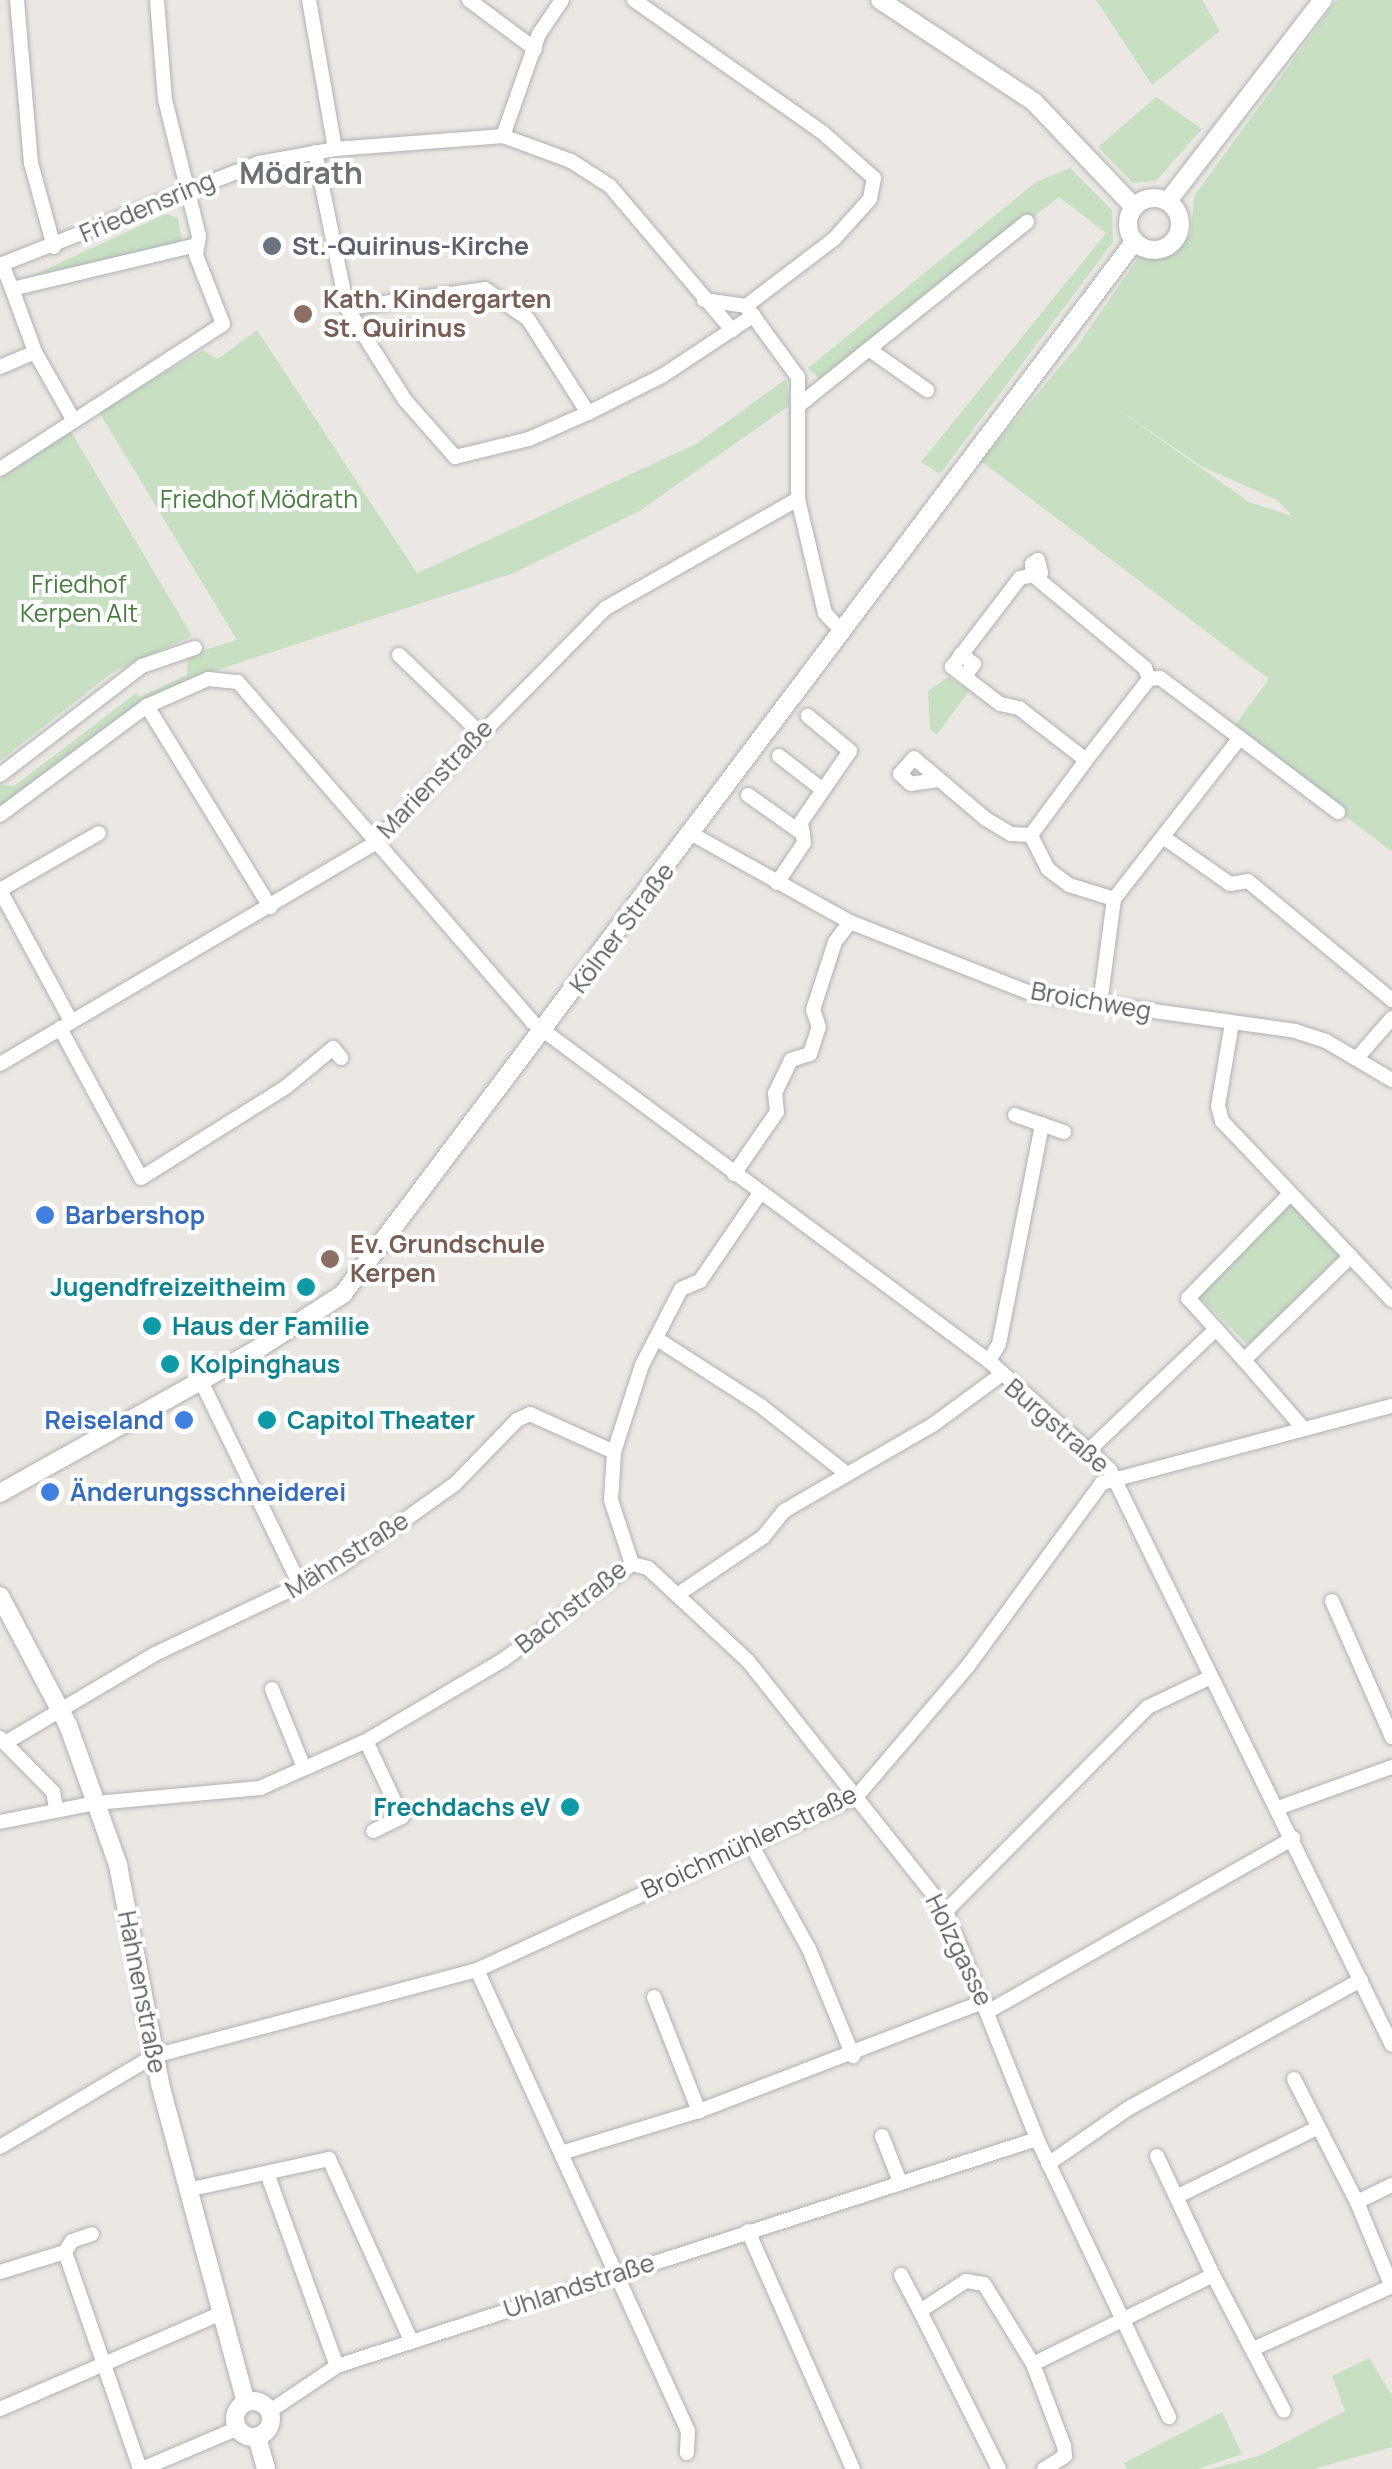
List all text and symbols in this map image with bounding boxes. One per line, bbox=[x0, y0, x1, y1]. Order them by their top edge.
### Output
district label: Mödrath bbox=[239, 155, 363, 191]
street label: Friedensring bbox=[75, 165, 219, 249]
place label: St.-Quirinus-Kirche bbox=[292, 231, 529, 261]
marker: St.-Quirinus-Kirche bbox=[261, 235, 283, 257]
place label: Kath. Kindergarten St. Quirinus bbox=[323, 285, 551, 344]
marker: Kath. Kindergarten St. Quirinus bbox=[292, 303, 314, 325]
park label: Friedhof Mödrath bbox=[160, 484, 358, 514]
park label: Friedhof Kerpen Alt bbox=[20, 570, 138, 629]
street label: Marienstraße bbox=[371, 713, 499, 845]
street label: Kölner Straße bbox=[563, 857, 681, 999]
street label: Broichweg bbox=[1029, 976, 1153, 1026]
place label: Barbershop bbox=[65, 1200, 205, 1230]
marker: Barbershop bbox=[34, 1204, 56, 1226]
place label: Ev. Grundschule Kerpen bbox=[350, 1230, 545, 1289]
marker: Ev. Grundschule Kerpen bbox=[319, 1248, 341, 1270]
place label: Jugendfreizeitheim bbox=[50, 1272, 286, 1302]
marker: Jugendfreizeitheim bbox=[295, 1276, 317, 1298]
place label: Haus der Familie bbox=[172, 1311, 370, 1341]
marker: Haus der Familie bbox=[141, 1315, 163, 1337]
place label: Kolpinghaus bbox=[190, 1349, 340, 1379]
marker: Kolpinghaus bbox=[159, 1353, 181, 1375]
street label: Burgstraße bbox=[999, 1372, 1115, 1480]
place label: Reiseland bbox=[45, 1405, 164, 1435]
place label: Capitol Theater bbox=[287, 1405, 475, 1435]
marker: Reiseland bbox=[173, 1409, 195, 1431]
marker: Capitol Theater bbox=[256, 1409, 278, 1431]
place label: Änderungsschneiderei bbox=[70, 1477, 346, 1507]
marker: Änderungsschneiderei bbox=[39, 1481, 61, 1503]
street label: Mähnstraße bbox=[280, 1505, 414, 1605]
street label: Bachstraße bbox=[509, 1554, 633, 1660]
street label: Broichmühlenstraße bbox=[636, 1779, 862, 1905]
place label: Frechdachs eV bbox=[373, 1792, 550, 1822]
marker: Frechdachs eV bbox=[559, 1796, 581, 1818]
street label: Holzgasse bbox=[919, 1889, 999, 2011]
street label: Hahnenstraße bbox=[112, 1908, 172, 2076]
street label: Uhlandstraße bbox=[500, 2248, 658, 2324]

